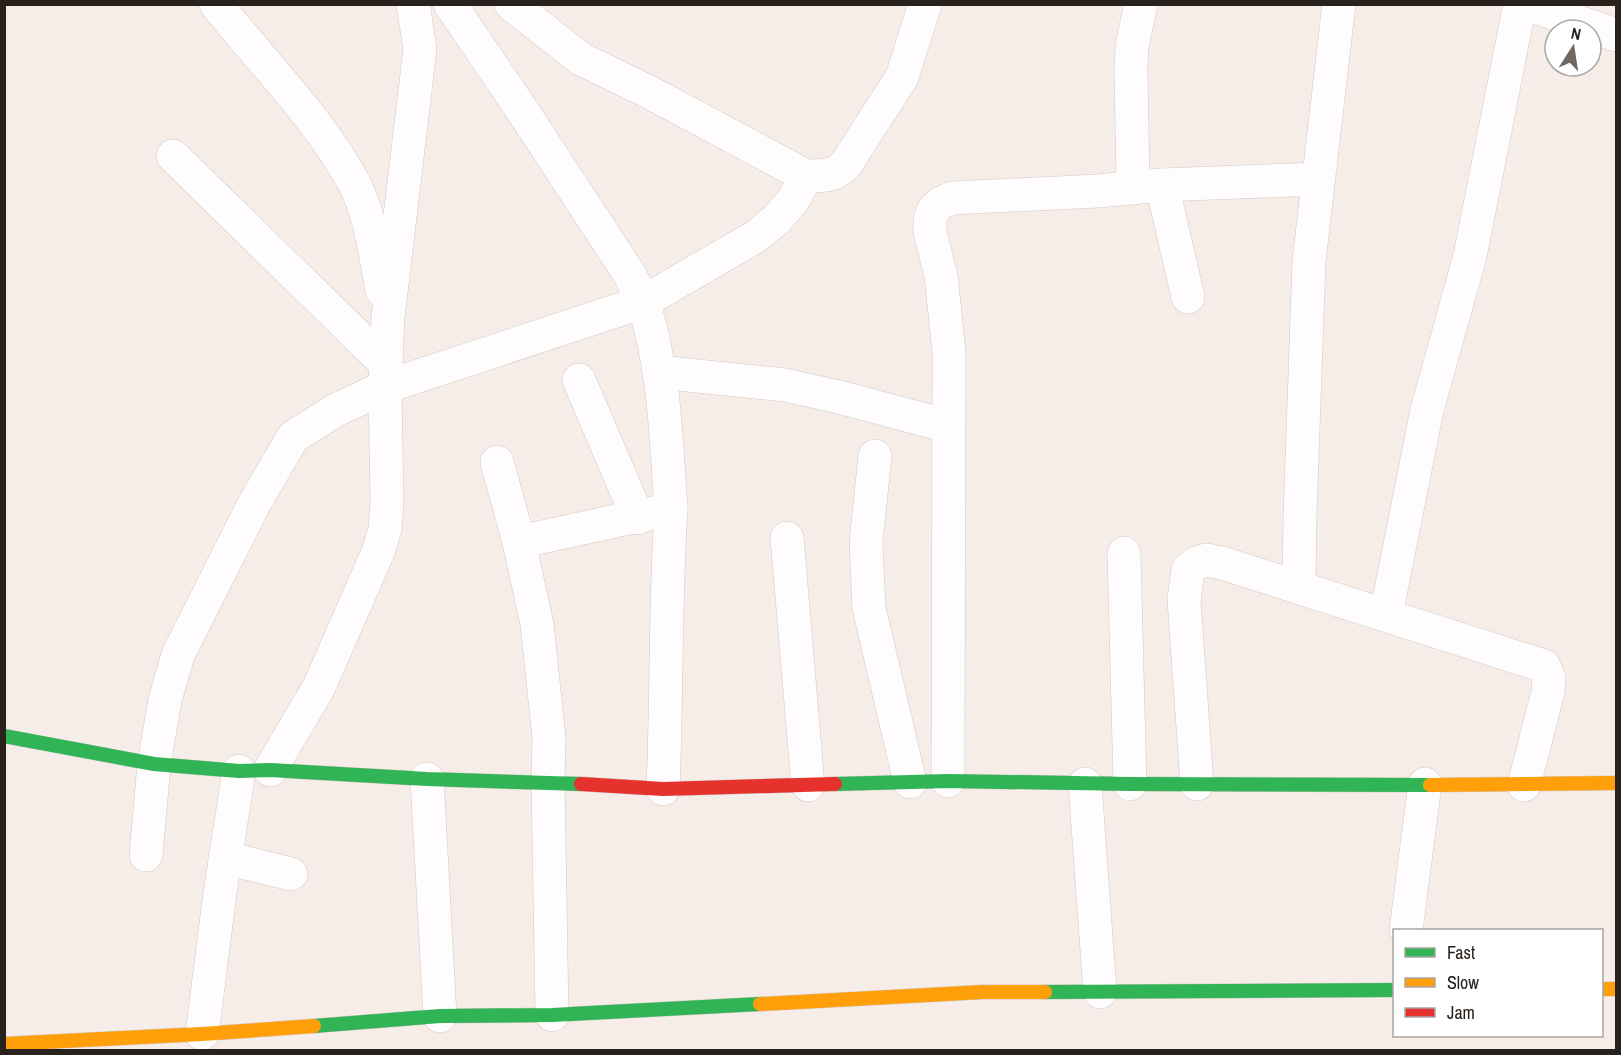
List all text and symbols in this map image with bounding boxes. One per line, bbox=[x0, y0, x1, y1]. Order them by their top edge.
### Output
north arrow bbox=[1543, 18, 1603, 78]
text: N bbox=[1569, 22, 1583, 45]
legend bbox=[1393, 929, 1603, 1037]
text: Fast bbox=[1447, 940, 1475, 965]
text: Slow bbox=[1447, 970, 1479, 995]
text: Jam bbox=[1447, 1000, 1475, 1025]

